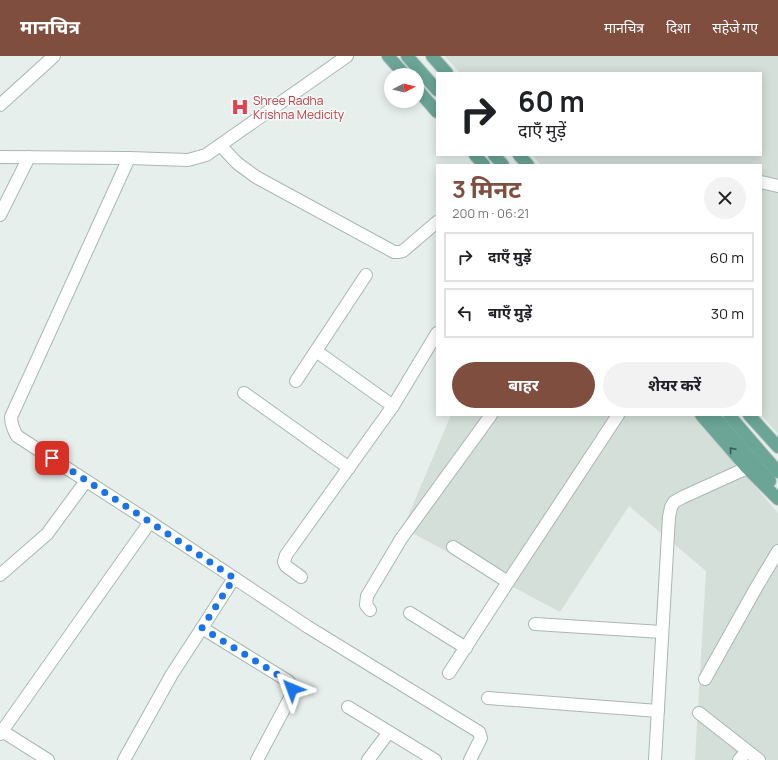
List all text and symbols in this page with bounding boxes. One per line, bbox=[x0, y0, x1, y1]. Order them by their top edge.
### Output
text: मानचित्र bbox=[20, 14, 80, 40]
text: मानचित्र bbox=[604, 18, 644, 37]
text: दिशा bbox=[666, 18, 690, 37]
text: सहेजे गए bbox=[712, 18, 758, 37]
north arrow bbox=[384, 68, 424, 108]
map controls bbox=[384, 68, 424, 108]
text: 60 m bbox=[518, 82, 585, 120]
icon: right bbox=[452, 88, 504, 140]
place label: Shree Radha Krishna Medicity bbox=[253, 92, 345, 123]
hospital icon: Shree Radha Krishna Medicity bbox=[230, 97, 250, 117]
text: दाएँ मुड़ें bbox=[518, 118, 566, 142]
text: 3 मिनट bbox=[452, 172, 521, 205]
button: close bbox=[704, 177, 746, 219]
text: 200 m · 06:21 bbox=[452, 204, 529, 222]
icon: right bbox=[454, 246, 476, 268]
text: दाएँ मुड़ें bbox=[488, 246, 531, 267]
text: 60 m bbox=[710, 247, 744, 268]
icon: left bbox=[454, 302, 476, 324]
text: बाएँ मुड़ें bbox=[488, 302, 532, 323]
text: 30 m bbox=[711, 303, 744, 324]
button: बाहर bbox=[452, 362, 595, 408]
button: शेयर करें bbox=[603, 362, 746, 408]
pin bbox=[35, 441, 69, 475]
icon: arrive bbox=[41, 447, 63, 469]
one-way arrow bbox=[729, 447, 736, 455]
position arrow bbox=[271, 668, 313, 710]

